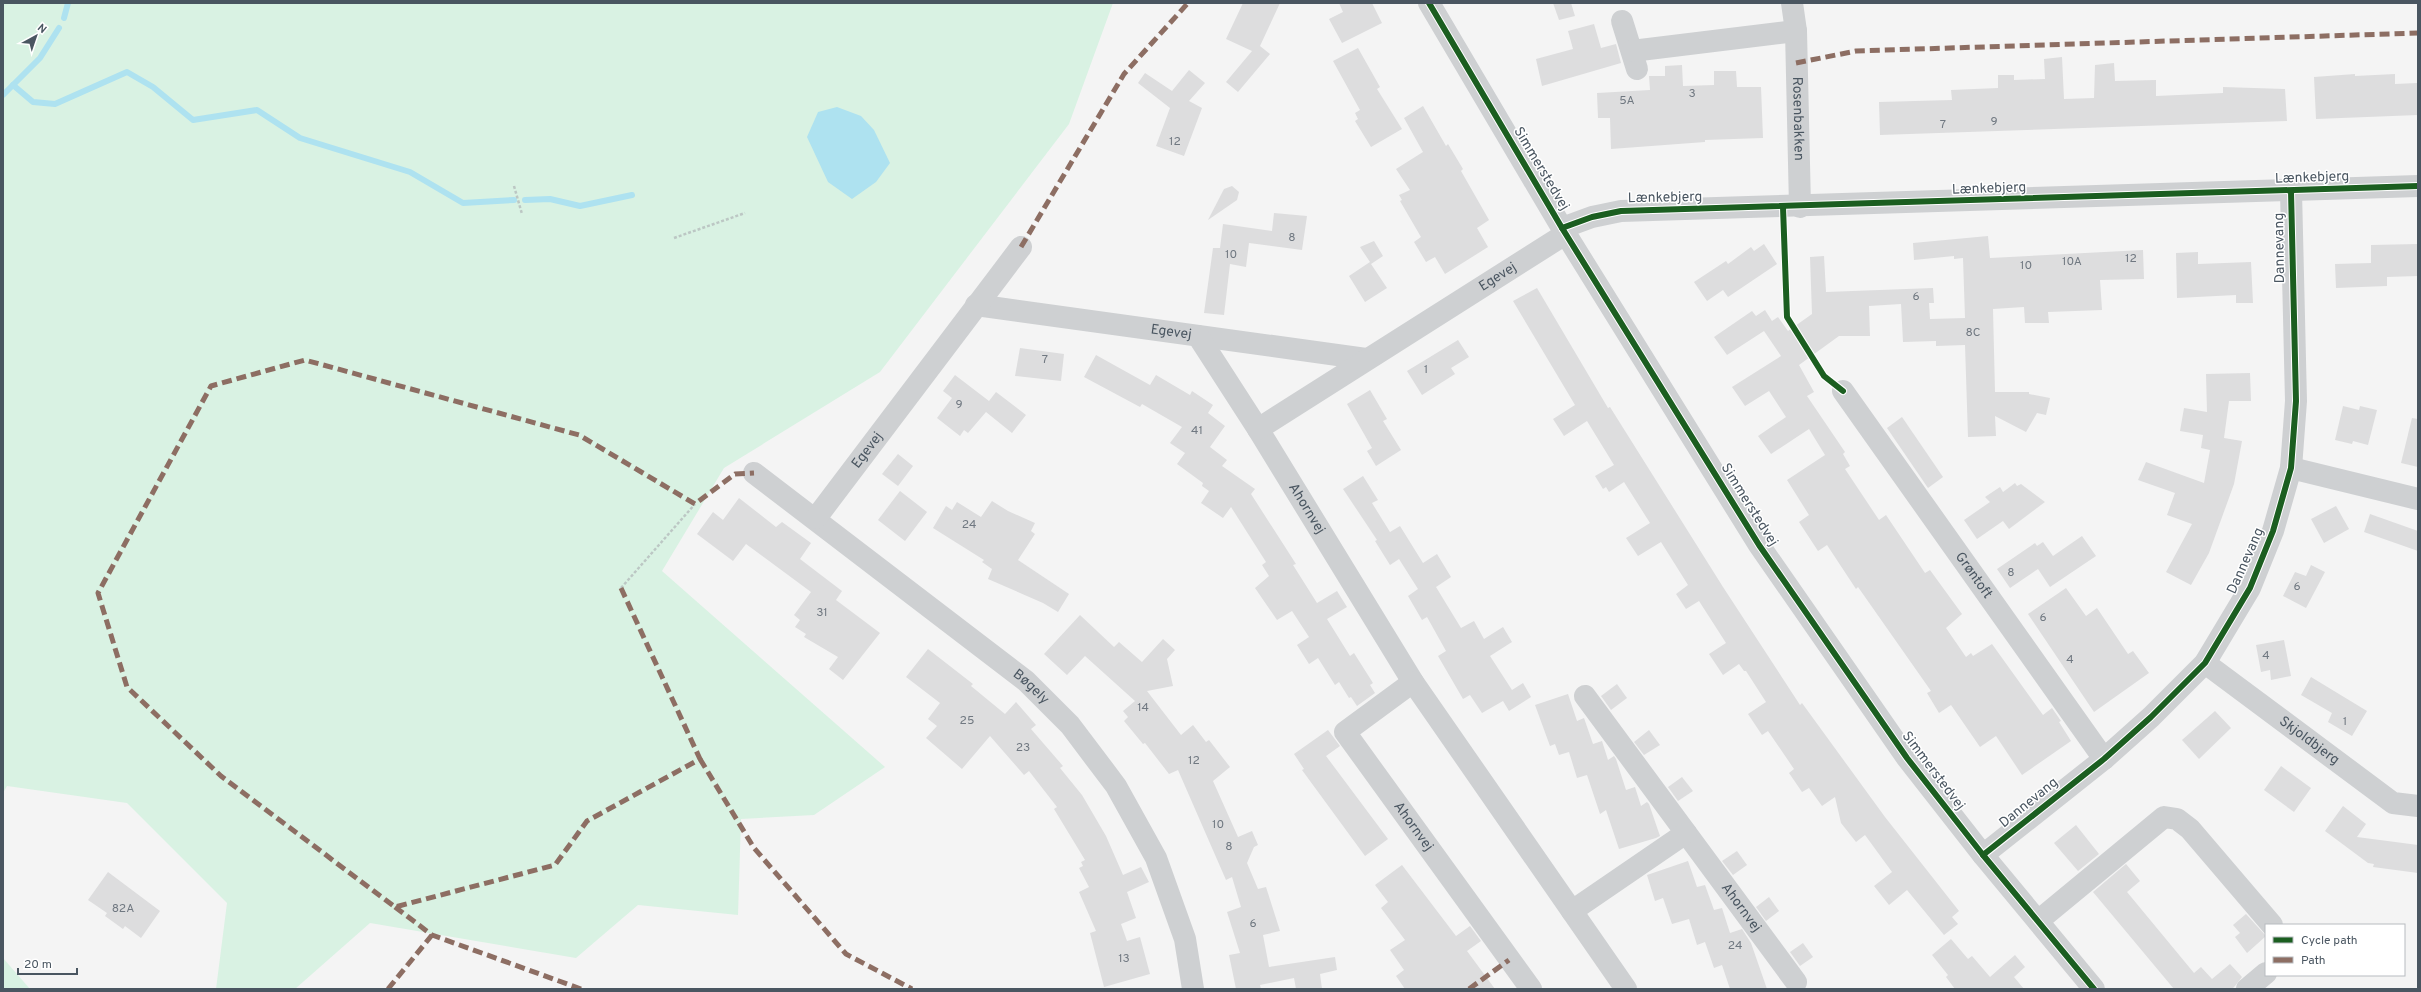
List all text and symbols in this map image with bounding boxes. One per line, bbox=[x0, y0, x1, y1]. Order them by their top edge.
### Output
north arrow bbox=[16, 16, 56, 56]
text: N bbox=[34, 21, 49, 37]
street label: Rosenbakken bbox=[1789, 76, 1807, 161]
house number: 3 bbox=[1688, 86, 1696, 102]
house number: 5A bbox=[1619, 93, 1635, 109]
house number: 9 bbox=[1990, 114, 1998, 130]
house number: 7 bbox=[1940, 117, 1946, 133]
street label: Simmerstedvej bbox=[1509, 124, 1573, 214]
house number: 12 bbox=[1169, 134, 1181, 150]
street label: Lænkebjerg bbox=[2274, 168, 2350, 188]
street label: Lænkebjerg bbox=[1951, 179, 2027, 199]
street label: Lænkebjerg bbox=[1628, 189, 1702, 207]
street label: Dannevang bbox=[2271, 213, 2289, 283]
house number: 8 bbox=[1288, 230, 1296, 246]
house number: 10 bbox=[1225, 247, 1237, 263]
house number: 12 bbox=[2125, 251, 2137, 267]
house number: 10A bbox=[2062, 254, 2082, 270]
house number: 10 bbox=[2020, 258, 2032, 274]
street label: Egevej bbox=[1476, 259, 1520, 295]
house number: 6 bbox=[1912, 289, 1920, 305]
street label: Egevej bbox=[1150, 321, 1193, 343]
house number: 8C bbox=[1966, 325, 1981, 341]
house number: 7 bbox=[1042, 352, 1048, 368]
house number: 1 bbox=[1424, 362, 1428, 378]
house number: 9 bbox=[955, 397, 963, 413]
house number: 41 bbox=[1191, 423, 1203, 439]
street label: Egevej bbox=[848, 429, 886, 472]
street label: Simmerstedvej bbox=[1717, 460, 1781, 550]
street label: Ahornvej bbox=[1285, 480, 1329, 537]
house number: 24 bbox=[962, 517, 976, 533]
street label: Dannevang bbox=[2224, 525, 2268, 597]
street label: Grøntoft bbox=[1951, 549, 1996, 602]
house number: 8 bbox=[2007, 565, 2015, 581]
house number: 6 bbox=[2293, 579, 2301, 595]
house number: 31 bbox=[816, 605, 828, 621]
house number: 6 bbox=[2039, 610, 2047, 626]
house number: 4 bbox=[2262, 648, 2270, 664]
house number: 4 bbox=[2066, 652, 2074, 668]
street label: Bøgely bbox=[1009, 666, 1053, 708]
house number: 14 bbox=[1137, 700, 1149, 716]
house number: 25 bbox=[960, 713, 974, 729]
street label: Skjoldbjerg bbox=[2276, 713, 2343, 769]
house number: 1 bbox=[2343, 714, 2347, 730]
street label: Simmerstedvej bbox=[1898, 728, 1968, 814]
house number: 23 bbox=[1016, 740, 1030, 756]
house number: 12 bbox=[1188, 753, 1200, 769]
street label: Dannevang bbox=[1996, 774, 2062, 832]
street label: Ahornvej bbox=[1390, 798, 1437, 854]
house number: 10 bbox=[1212, 817, 1224, 833]
house number: 8 bbox=[1225, 839, 1233, 855]
street label: Ahornvej bbox=[1717, 880, 1765, 936]
house number: 82A bbox=[112, 901, 134, 917]
house number: 6 bbox=[1249, 916, 1257, 932]
legend bbox=[2265, 924, 2405, 976]
text: Cycle path bbox=[2301, 933, 2358, 949]
house number: 24 bbox=[1728, 938, 1742, 954]
scale bar bbox=[18, 950, 77, 976]
house number: 13 bbox=[1118, 951, 1130, 967]
text: Path bbox=[2301, 953, 2326, 969]
text: 20 m bbox=[24, 957, 52, 973]

